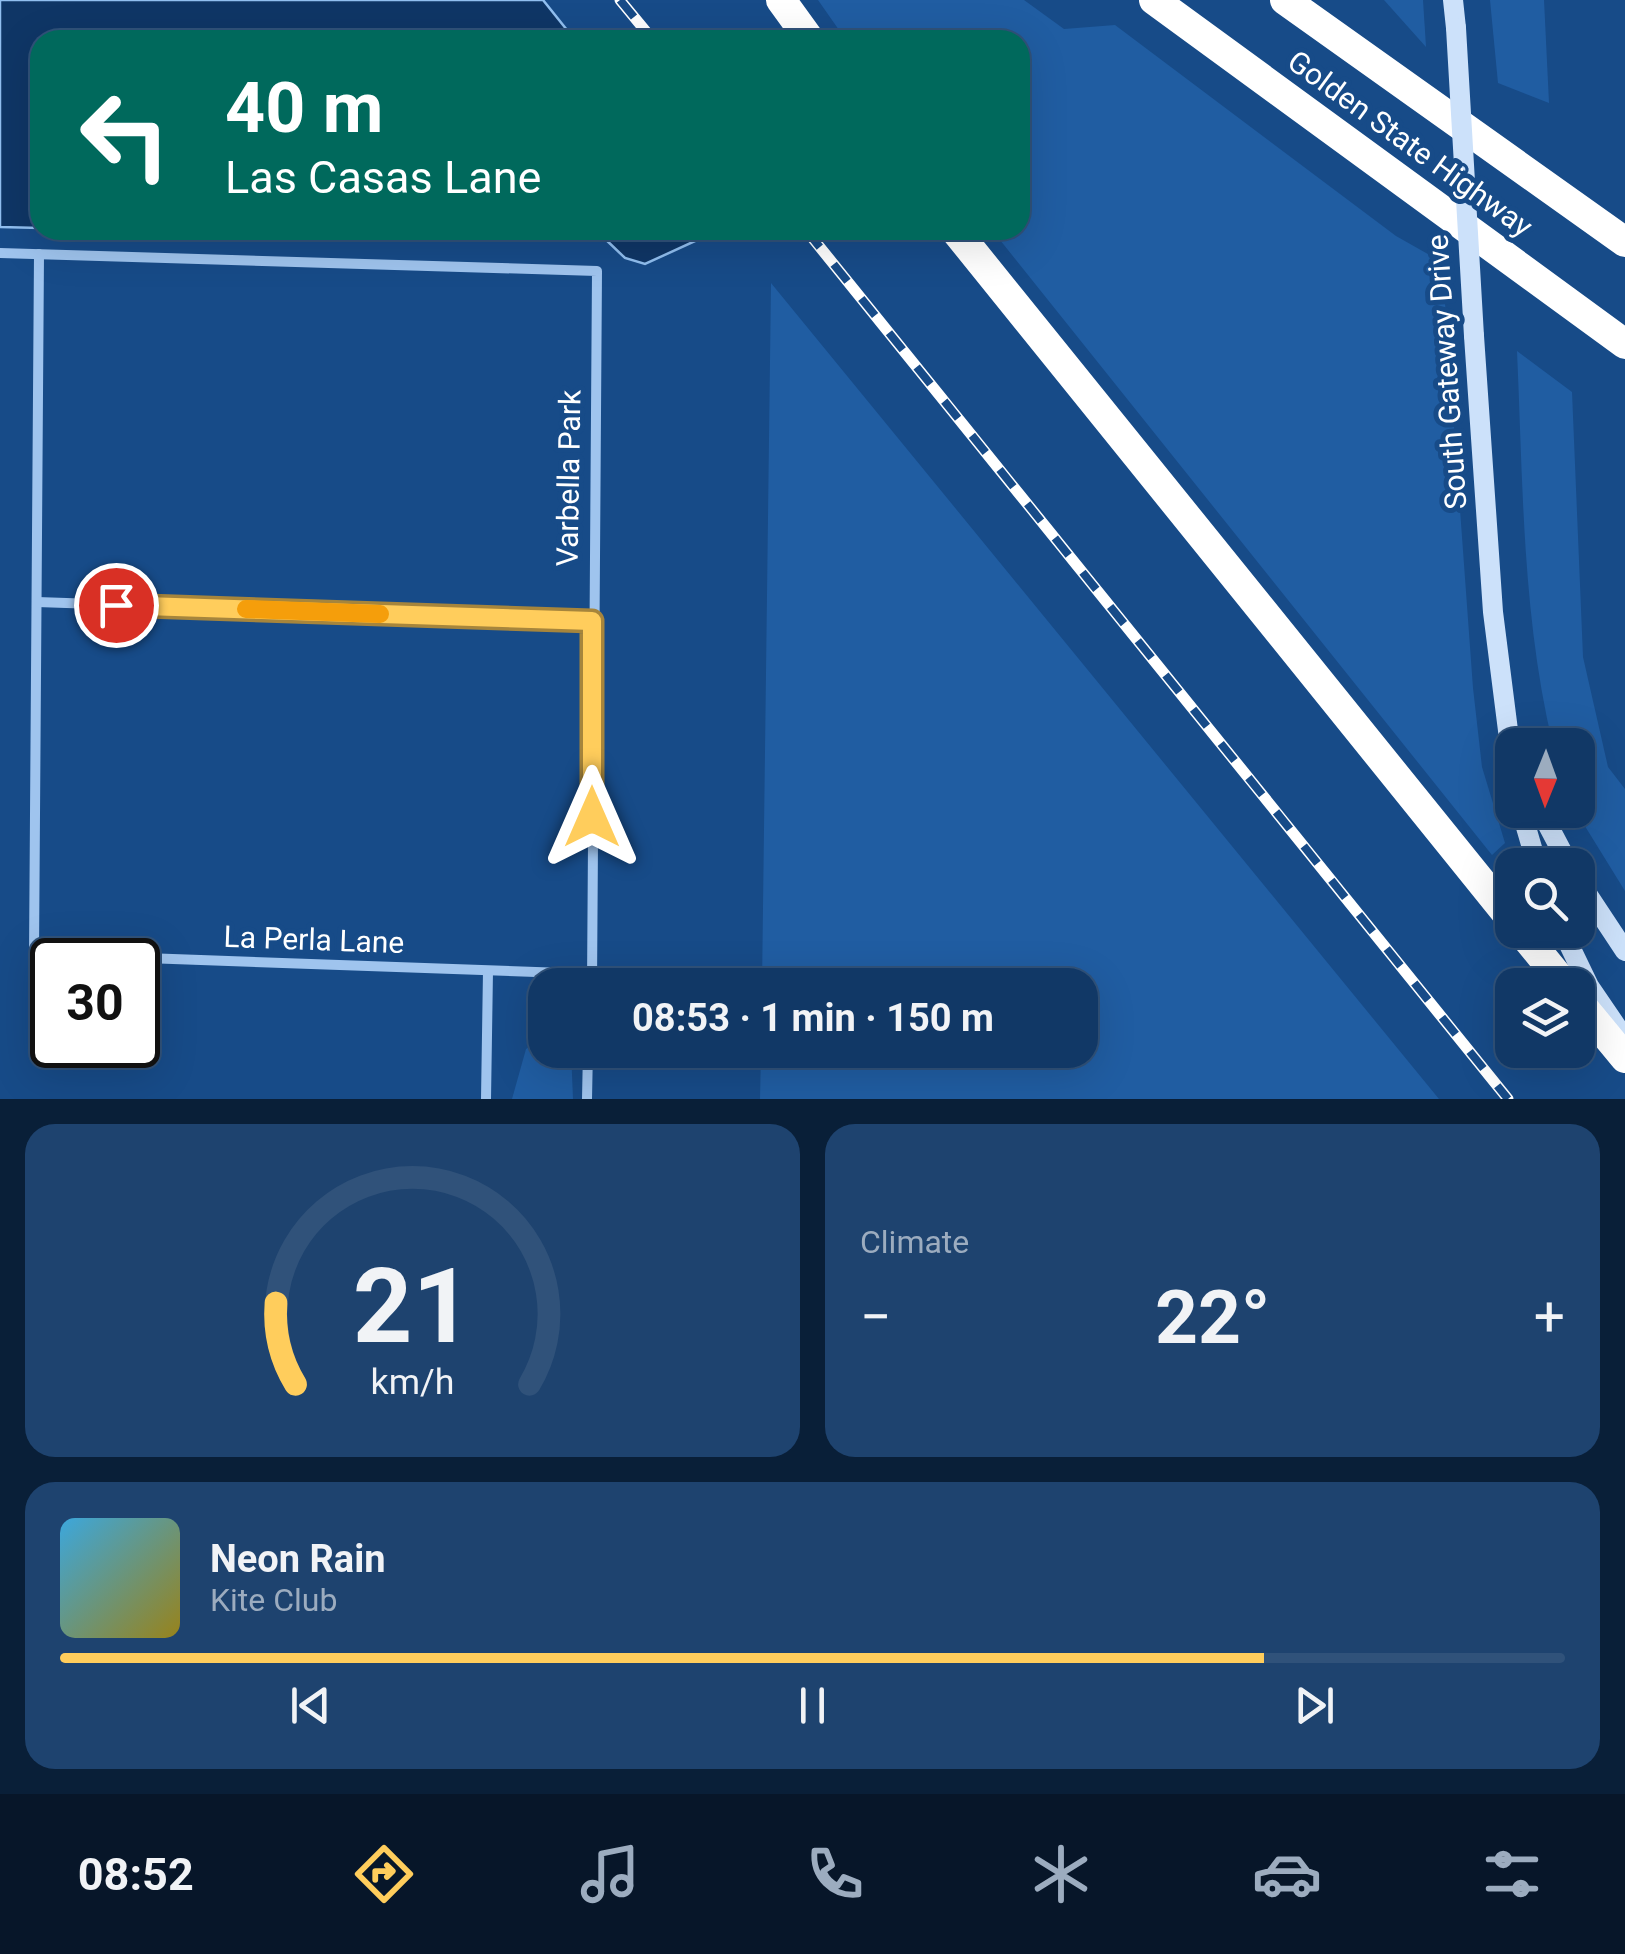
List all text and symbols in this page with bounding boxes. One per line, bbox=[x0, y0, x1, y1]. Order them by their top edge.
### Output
street label: Golden State Highway bbox=[1281, 43, 1539, 244]
text: 40 m bbox=[225, 67, 383, 149]
icon: left bbox=[60, 70, 190, 200]
text: Las Casas Lane bbox=[225, 151, 541, 204]
street label: South Gateway Drive bbox=[1419, 233, 1474, 511]
street label: Varbella Park bbox=[549, 389, 588, 567]
pin bbox=[74, 563, 159, 648]
icon: arrive bbox=[89, 578, 144, 633]
north arrow bbox=[1495, 728, 1595, 828]
map controls bbox=[1495, 728, 1595, 1068]
position arrow bbox=[540, 765, 644, 869]
button: search bbox=[1495, 848, 1595, 948]
street label: La Perla Lane bbox=[223, 919, 405, 960]
speed limit sign: 30 bbox=[30, 938, 160, 1068]
button: layers bbox=[1495, 968, 1595, 1068]
text: 08:53 · 1 min · 150 m bbox=[632, 996, 994, 1040]
text: Climate bbox=[860, 1223, 969, 1261]
text: 21 bbox=[353, 1246, 472, 1367]
text: 22° bbox=[1155, 1273, 1270, 1361]
text: − bbox=[860, 1285, 891, 1349]
text: + bbox=[1534, 1285, 1565, 1349]
text: km/h bbox=[371, 1361, 454, 1403]
text: Neon Rain bbox=[210, 1537, 386, 1581]
text: Kite Club bbox=[210, 1581, 337, 1619]
icon: previous bbox=[283, 1678, 338, 1733]
icon: pause bbox=[785, 1678, 840, 1733]
icon: next bbox=[1287, 1678, 1342, 1733]
icon: directions bbox=[349, 1839, 419, 1909]
icon: music bbox=[575, 1839, 645, 1909]
icon: phone bbox=[800, 1839, 870, 1909]
icon: climate bbox=[1026, 1839, 1096, 1909]
icon: car bbox=[1252, 1839, 1322, 1909]
icon: filters bbox=[1477, 1839, 1547, 1909]
text: 08:52 bbox=[78, 1848, 194, 1901]

